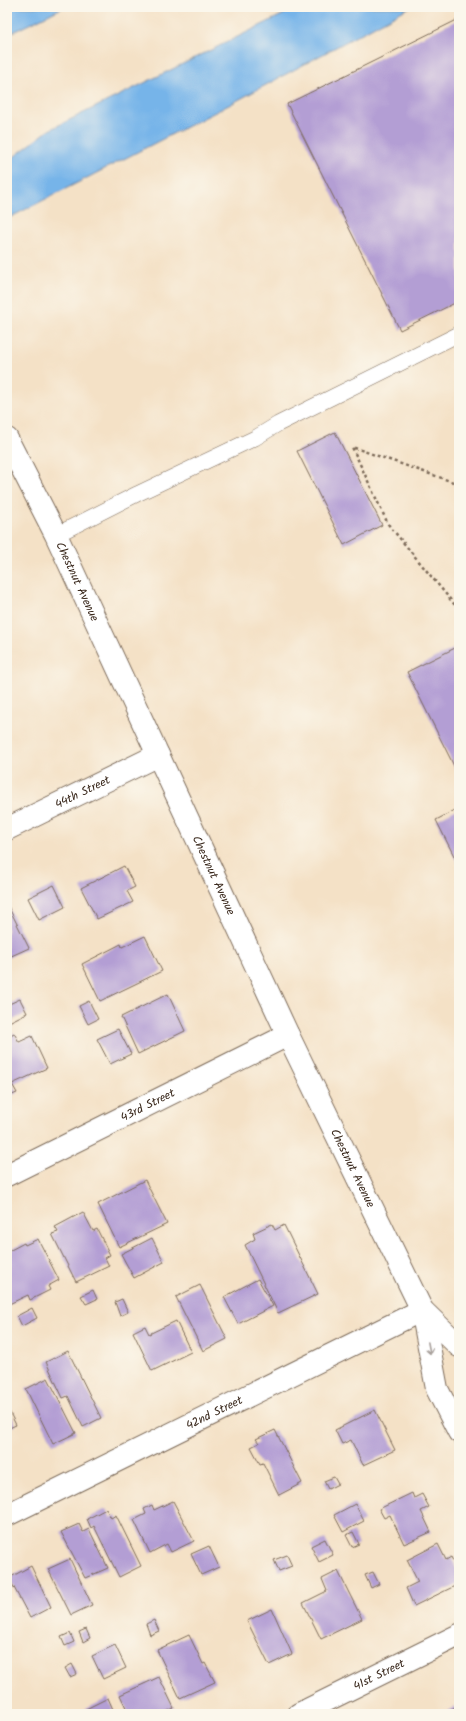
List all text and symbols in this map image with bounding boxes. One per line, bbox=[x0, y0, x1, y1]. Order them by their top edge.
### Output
street label: Chestnut Avenue bbox=[51, 539, 104, 625]
street label: 44th Street bbox=[51, 770, 114, 814]
street label: Chestnut Avenue bbox=[187, 832, 241, 919]
street label: 43rd Street bbox=[117, 1083, 178, 1127]
street label: Chestnut Avenue bbox=[325, 1125, 380, 1211]
one-way arrow bbox=[426, 1341, 434, 1354]
street label: 42nd Street bbox=[182, 1390, 246, 1435]
street label: 41st Street bbox=[350, 1654, 408, 1695]

